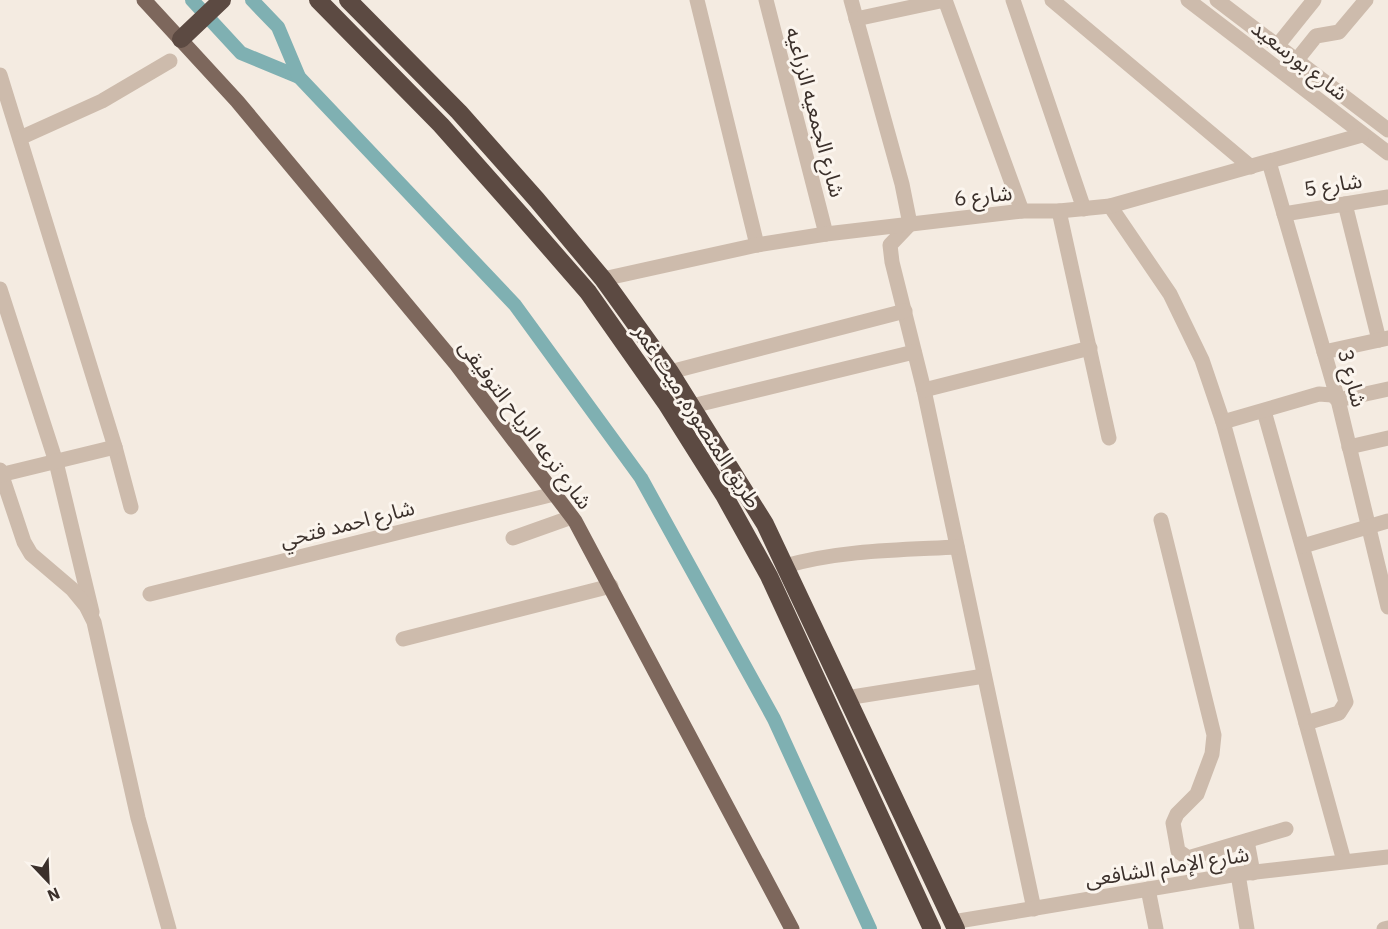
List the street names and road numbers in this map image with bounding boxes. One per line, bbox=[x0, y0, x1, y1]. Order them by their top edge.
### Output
street label: شارع بورسعيد bbox=[1245, 14, 1354, 108]
street label: شارع الجمعيه الزراعيه bbox=[778, 24, 852, 201]
street label: شارع 5 bbox=[1302, 166, 1364, 204]
street label: شارع 6 bbox=[952, 178, 1014, 214]
street label: طريق المنصوره, ميت غمر bbox=[628, 318, 768, 513]
street label: شارع ترعه الرياح التوفيقى bbox=[451, 333, 599, 516]
street label: شارع 3 bbox=[1330, 346, 1374, 410]
street label: شارع احمد فتحي bbox=[277, 493, 418, 556]
street label: شارع الإمام الشافعى bbox=[1083, 839, 1251, 896]

